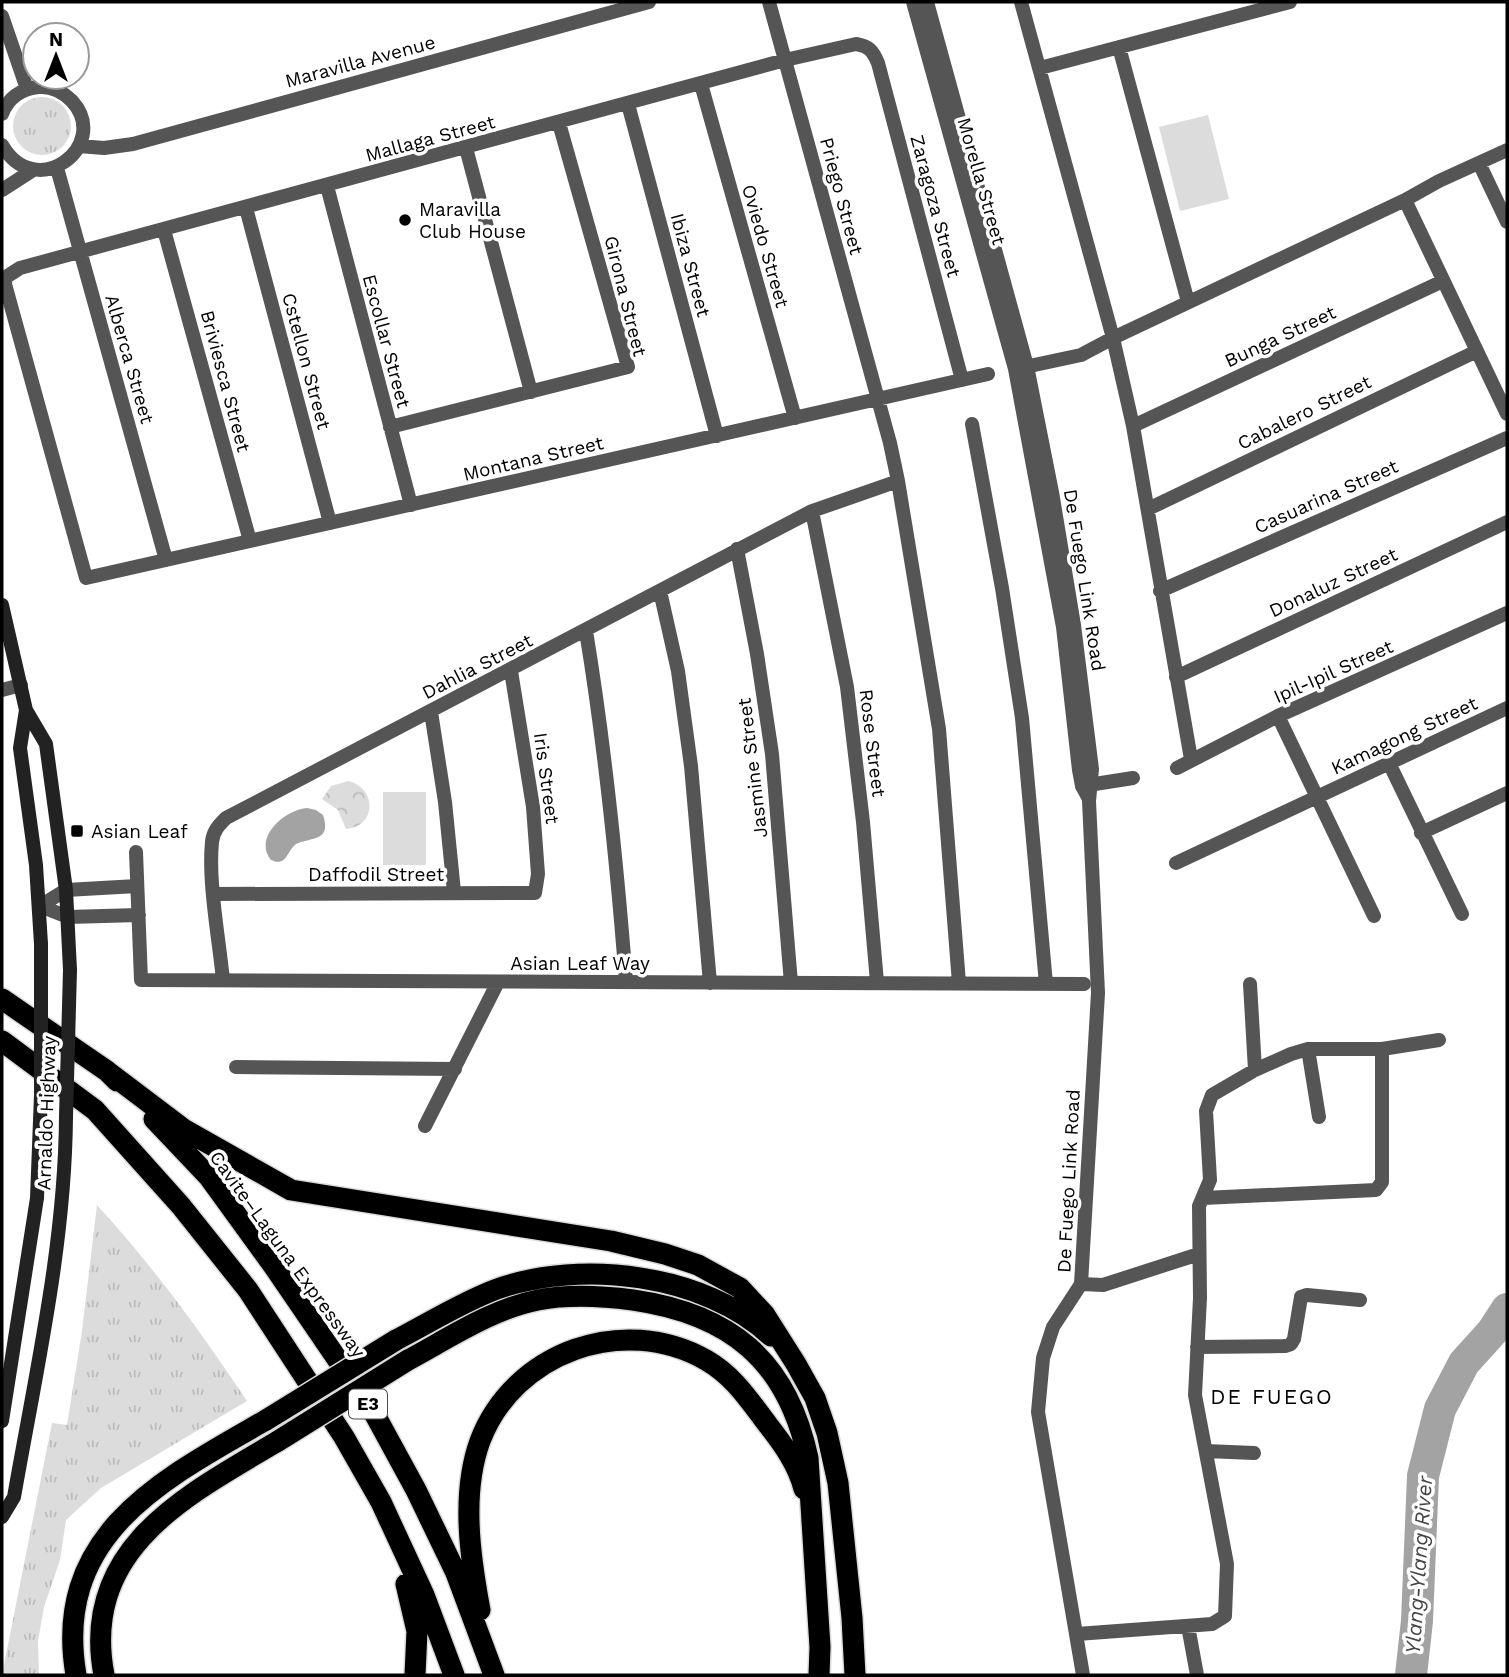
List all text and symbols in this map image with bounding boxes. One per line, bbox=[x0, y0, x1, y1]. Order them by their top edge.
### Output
north arrow bbox=[21, 21, 91, 91]
text: N bbox=[49, 28, 63, 51]
street label: Maravilla Avenue bbox=[282, 30, 438, 93]
street label: Mallaga Street bbox=[363, 110, 498, 167]
street label: Morella Street bbox=[952, 115, 1011, 248]
street label: Zaragoza Street bbox=[905, 132, 966, 280]
street label: Priego Street bbox=[815, 135, 868, 257]
street label: Oviedo Street bbox=[737, 182, 794, 310]
place label: Maravilla Club House bbox=[419, 198, 526, 243]
street label: Ibiza Street bbox=[666, 211, 715, 320]
marker: Maravilla Club House bbox=[397, 212, 413, 228]
street label: Girona Street bbox=[599, 233, 652, 359]
street label: Escollar Street bbox=[358, 272, 415, 411]
street label: Cstellon Street bbox=[277, 290, 336, 432]
street label: Alberca Street bbox=[100, 292, 159, 426]
street label: Bunga Street bbox=[1221, 301, 1339, 372]
street label: Briviesca Street bbox=[196, 308, 255, 455]
street label: Cabalero Street bbox=[1234, 370, 1375, 455]
street label: Montana Street bbox=[461, 431, 606, 486]
street label: Casuarina Street bbox=[1251, 454, 1402, 538]
street label: De Fuego Link Road bbox=[1059, 487, 1110, 673]
street label: Donaluz Street bbox=[1265, 543, 1401, 622]
street label: Dahlia Street bbox=[418, 629, 536, 704]
street label: Ipil-Ipil Street bbox=[1270, 635, 1397, 708]
street label: Rose Street bbox=[854, 688, 891, 798]
street label: Kamagong Street bbox=[1327, 691, 1481, 779]
street label: Jasmine Street bbox=[733, 697, 772, 839]
street label: Iris Street bbox=[529, 731, 564, 825]
place label: Asian Leaf bbox=[91, 820, 188, 843]
marker: Asian Leaf bbox=[69, 823, 85, 839]
street label: Daffodil Street bbox=[308, 863, 444, 886]
street label: Asian Leaf Way bbox=[510, 952, 650, 975]
street label: Arnaldo Highway bbox=[32, 1035, 61, 1191]
street label: De Fuego Link Road bbox=[1052, 1089, 1085, 1274]
street label: Cavite–Laguna Expressway bbox=[205, 1146, 371, 1362]
district label: DE FUEGO bbox=[1210, 1384, 1334, 1409]
road number: E3 bbox=[349, 1390, 387, 1419]
water label: Ylang-Ylang River bbox=[1400, 1474, 1437, 1655]

